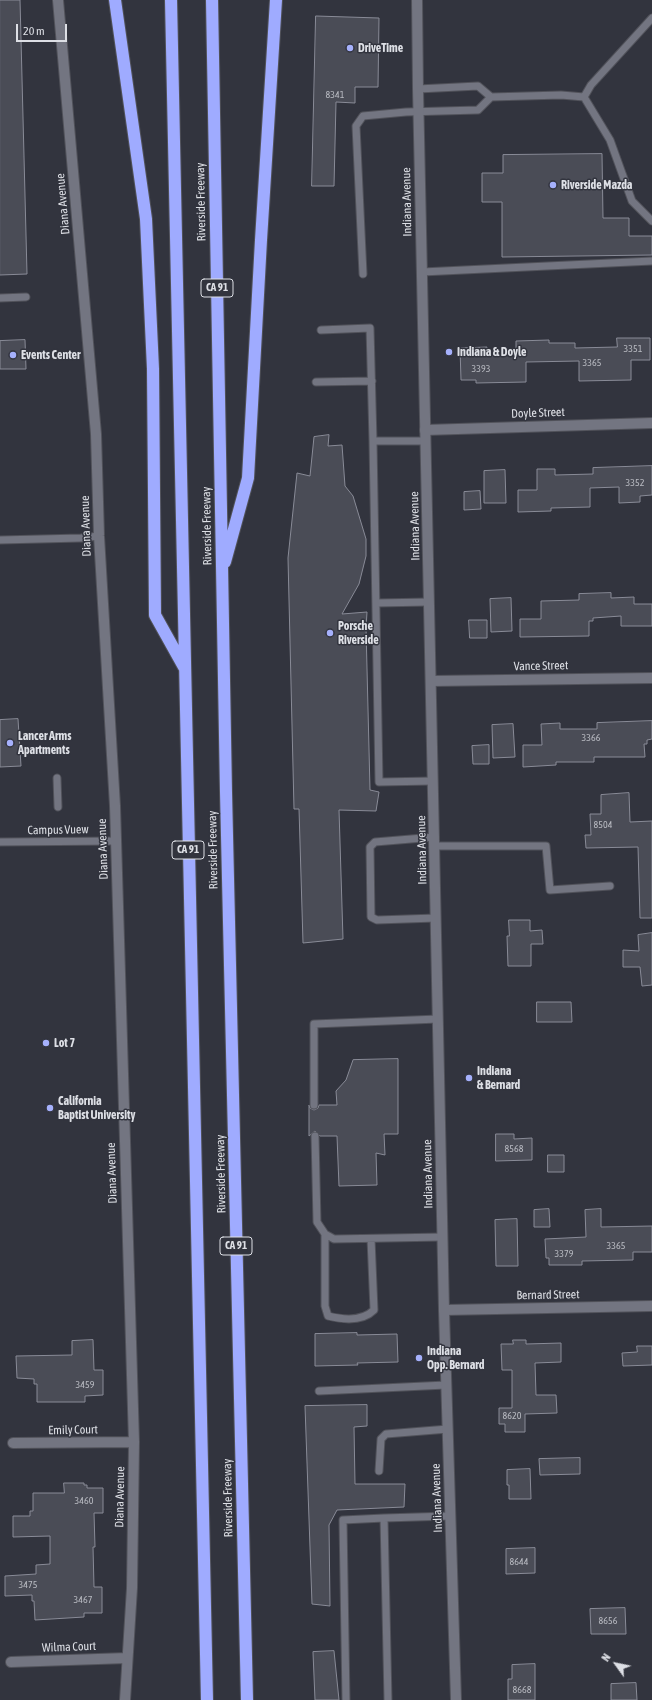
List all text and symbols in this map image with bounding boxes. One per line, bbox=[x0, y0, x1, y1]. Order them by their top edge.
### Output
scale bar bbox=[18, 16, 69, 42]
text: 20 m bbox=[23, 24, 45, 38]
place label: DriveTime bbox=[358, 41, 403, 55]
marker: DriveTime bbox=[345, 43, 355, 53]
house number: 8341 bbox=[326, 89, 344, 101]
street label: Riverside Freeway bbox=[193, 162, 209, 242]
street label: Indiana Avenue bbox=[399, 167, 415, 237]
street label: Diana Avenue bbox=[53, 173, 73, 235]
place label: Riverside Mazda bbox=[561, 178, 632, 192]
marker: Riverside Mazda bbox=[548, 180, 558, 190]
road number: CA 91 bbox=[201, 279, 233, 297]
house number: 3351 bbox=[624, 343, 642, 355]
place label: Indiana & Doyle bbox=[457, 345, 527, 359]
marker: Indiana & Doyle bbox=[444, 347, 454, 357]
place label: Events Center bbox=[21, 348, 81, 362]
marker: Events Center bbox=[8, 350, 18, 360]
house number: 3365 bbox=[583, 357, 601, 369]
house number: 3393 bbox=[472, 363, 490, 375]
street label: Doyle Street bbox=[511, 405, 565, 421]
house number: 3352 bbox=[626, 477, 644, 489]
street label: Riverside Freeway bbox=[199, 486, 215, 566]
street label: Indiana Avenue bbox=[407, 491, 423, 561]
street label: Diana Avenue bbox=[78, 495, 94, 557]
place label: Porsche Riverside bbox=[338, 619, 379, 647]
marker: Porsche Riverside bbox=[325, 628, 335, 638]
street label: Vance Street bbox=[513, 658, 569, 674]
place label: Lancer Arms Apartments bbox=[18, 729, 71, 757]
house number: 3366 bbox=[582, 732, 600, 744]
marker: Lancer Arms Apartments bbox=[5, 738, 15, 748]
street label: Riverside Freeway bbox=[205, 810, 221, 890]
street label: Indiana Avenue bbox=[414, 815, 430, 885]
street label: Diana Avenue bbox=[95, 818, 111, 880]
house number: 8504 bbox=[594, 819, 612, 831]
street label: Campus Vuew bbox=[27, 822, 89, 838]
road number: CA 91 bbox=[172, 841, 204, 859]
place label: Lot 7 bbox=[54, 1036, 75, 1050]
marker: Lot 7 bbox=[41, 1038, 51, 1048]
place label: Indiana & Bernard bbox=[477, 1064, 520, 1092]
marker: Indiana & Bernard bbox=[464, 1073, 474, 1083]
place label: California Baptist University bbox=[58, 1094, 135, 1122]
marker: California Baptist University bbox=[45, 1103, 55, 1113]
street label: Riverside Freeway bbox=[213, 1134, 229, 1214]
street label: Indiana Avenue bbox=[420, 1139, 436, 1209]
street label: Diana Avenue bbox=[104, 1142, 120, 1204]
house number: 8568 bbox=[505, 1143, 523, 1155]
road number: CA 91 bbox=[220, 1237, 252, 1255]
house number: 3365 bbox=[607, 1240, 625, 1252]
house number: 3379 bbox=[555, 1248, 573, 1260]
street label: Bernard Street bbox=[516, 1287, 580, 1303]
place label: Indiana Opp. Bernard bbox=[427, 1344, 484, 1372]
marker: Indiana Opp. Bernard bbox=[414, 1353, 424, 1363]
house number: 3459 bbox=[76, 1379, 94, 1391]
house number: 8620 bbox=[503, 1410, 521, 1422]
street label: Emily Court bbox=[48, 1422, 98, 1438]
street label: Riverside Freeway bbox=[220, 1458, 236, 1538]
street label: Indiana Avenue bbox=[429, 1463, 445, 1533]
street label: Diana Avenue bbox=[112, 1466, 128, 1528]
house number: 3460 bbox=[75, 1495, 93, 1507]
house number: 8644 bbox=[510, 1556, 528, 1568]
house number: 3475 bbox=[19, 1579, 37, 1591]
house number: 3467 bbox=[74, 1594, 92, 1606]
house number: 8656 bbox=[599, 1615, 617, 1627]
street label: Wilma Court bbox=[42, 1639, 96, 1655]
north arrow bbox=[596, 1644, 636, 1684]
text: N bbox=[599, 1651, 613, 1663]
house number: 8668 bbox=[513, 1684, 531, 1696]

